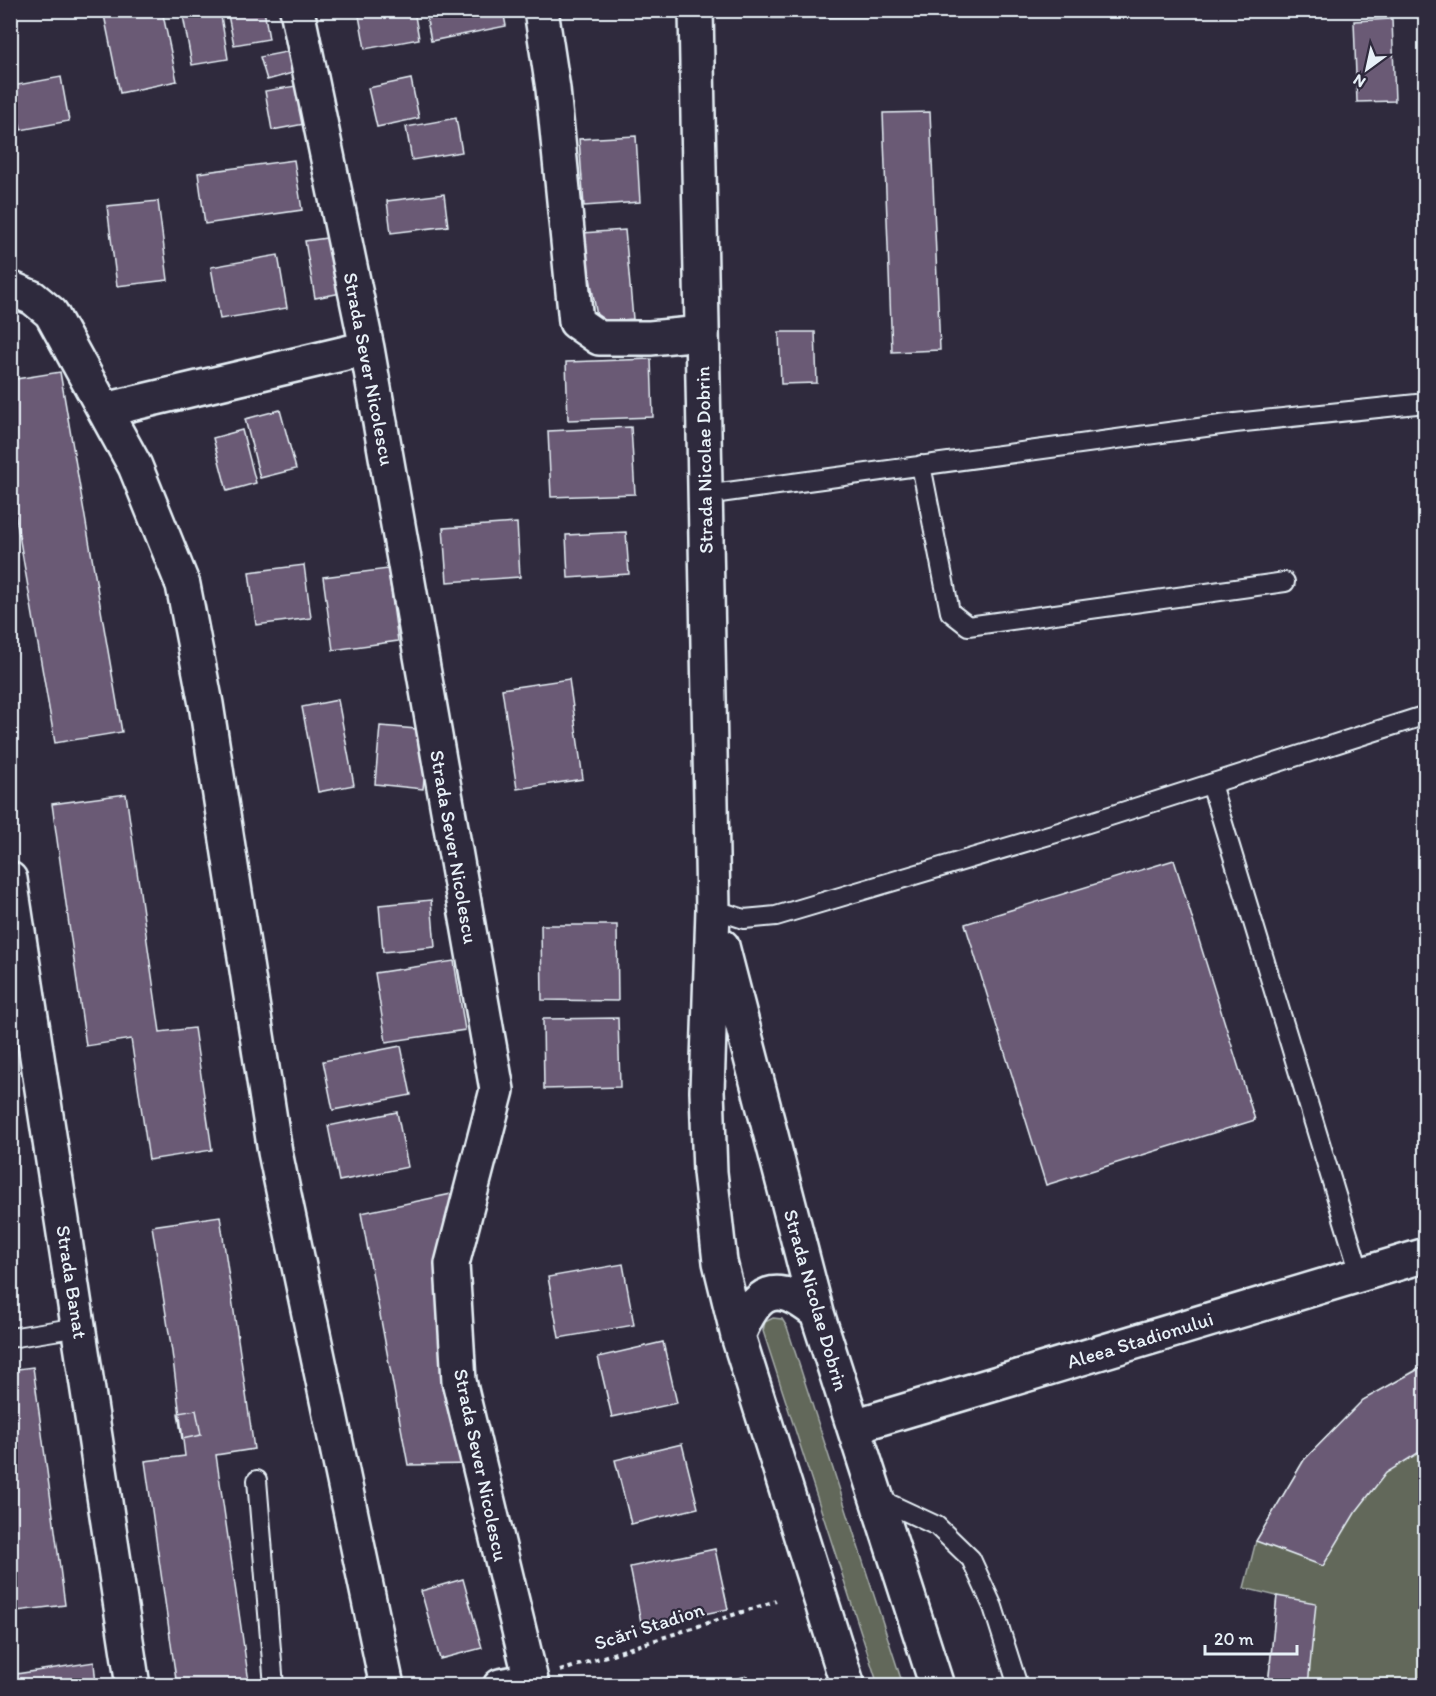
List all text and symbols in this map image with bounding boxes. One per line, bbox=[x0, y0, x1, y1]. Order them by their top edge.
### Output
north arrow bbox=[1337, 39, 1397, 99]
text: N bbox=[1349, 70, 1369, 92]
street label: Strada Sever Nicolescu bbox=[338, 270, 400, 468]
street label: Strada Nicolae Dobrin bbox=[690, 366, 718, 554]
street label: Strada Sever Nicolescu bbox=[425, 748, 483, 946]
street label: Strada Nicolae Dobrin bbox=[779, 1207, 853, 1394]
street label: Strada Banat bbox=[51, 1224, 93, 1341]
street label: Aleea Stadionului bbox=[1064, 1306, 1216, 1374]
street label: Strada Sever Nicolescu bbox=[449, 1367, 513, 1564]
street label: Scări Stadion bbox=[591, 1597, 707, 1655]
scale bar bbox=[1205, 1618, 1296, 1656]
text: 20 m bbox=[1214, 1628, 1254, 1650]

